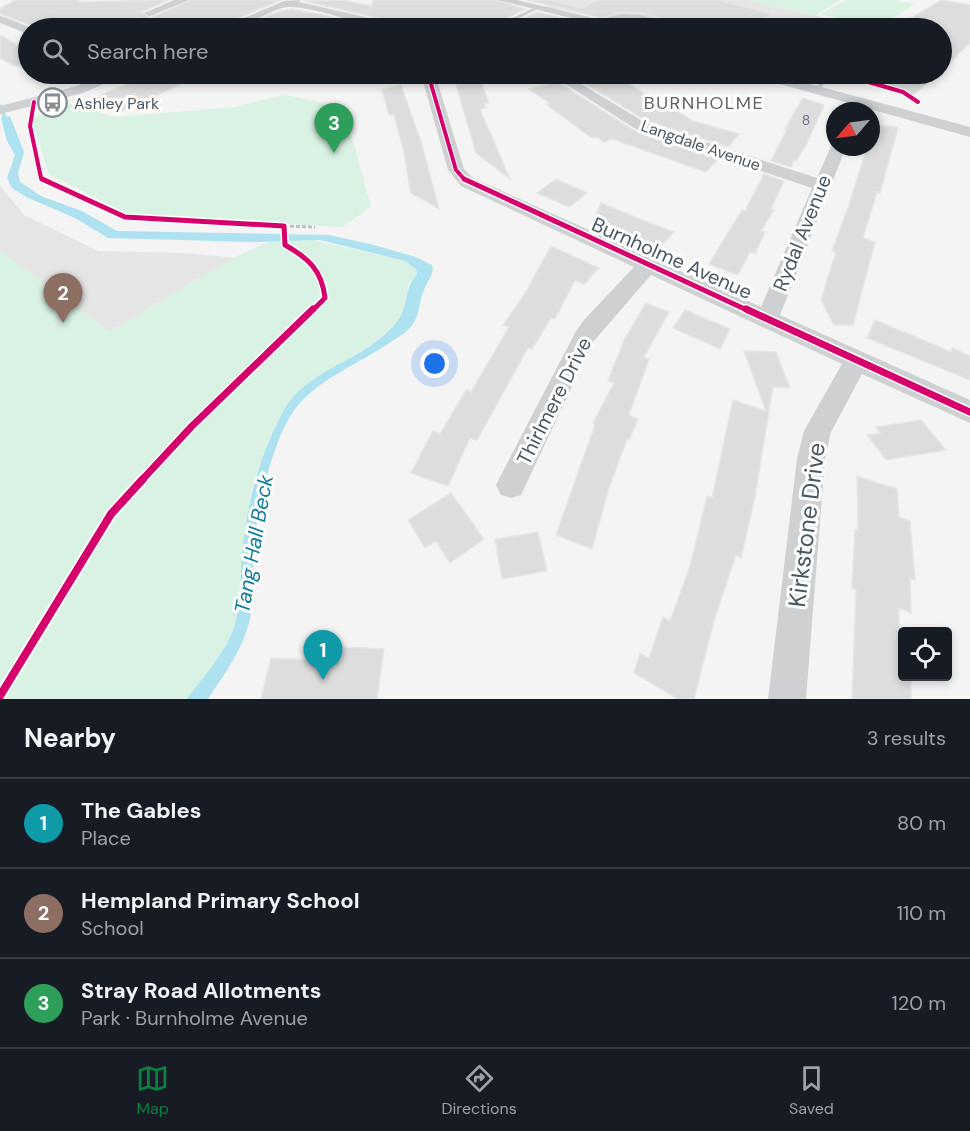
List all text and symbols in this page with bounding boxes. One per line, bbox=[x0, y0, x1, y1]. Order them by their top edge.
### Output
search box bbox=[18, 18, 952, 84]
icon: search bbox=[39, 35, 72, 68]
text: Search here bbox=[87, 37, 208, 66]
bus stop icon: Ashley Park bbox=[37, 87, 69, 119]
district label: BURNHOLME bbox=[644, 91, 764, 115]
place label: Ashley Park bbox=[74, 93, 159, 114]
north arrow bbox=[826, 102, 880, 156]
pin: 3 bbox=[314, 104, 354, 153]
house number: 8 bbox=[802, 111, 810, 129]
street label: Langdale Avenue bbox=[638, 115, 763, 176]
street label: Rydal Avenue bbox=[767, 171, 837, 295]
street label: Burnholme Avenue bbox=[588, 211, 756, 305]
pin: 2 bbox=[44, 274, 82, 323]
street label: Thirlmere Drive bbox=[511, 333, 597, 469]
your location bbox=[420, 349, 449, 378]
street label: Kirkstone Drive bbox=[781, 441, 832, 609]
water label: Tang Hall Beck bbox=[228, 472, 280, 615]
map controls bbox=[898, 627, 952, 681]
button: locate bbox=[898, 627, 952, 681]
pin: 1 bbox=[304, 630, 342, 680]
text: Nearby bbox=[24, 721, 116, 755]
text: 3 results bbox=[867, 725, 946, 751]
text: The Gables bbox=[81, 796, 201, 825]
text: 1 bbox=[40, 810, 47, 836]
text: 80 m bbox=[897, 810, 946, 836]
text: Place bbox=[81, 825, 131, 851]
text: Hempland Primary School bbox=[81, 886, 360, 915]
text: 2 bbox=[38, 900, 49, 926]
text: 110 m bbox=[897, 900, 946, 926]
text: School bbox=[81, 915, 144, 941]
text: Stray Road Allotments bbox=[81, 976, 321, 1005]
text: 3 bbox=[37, 990, 50, 1016]
text: 120 m bbox=[892, 990, 946, 1016]
text: Park · Burnholme Avenue bbox=[81, 1005, 308, 1031]
tab: Map bbox=[136, 1062, 169, 1119]
tab: Directions bbox=[441, 1062, 517, 1119]
tab: Saved bbox=[789, 1062, 834, 1119]

